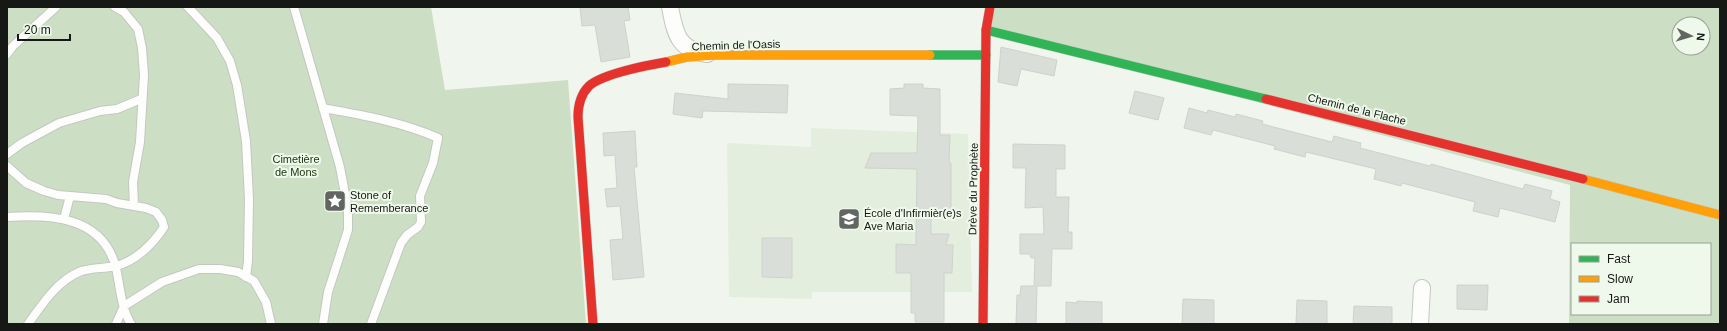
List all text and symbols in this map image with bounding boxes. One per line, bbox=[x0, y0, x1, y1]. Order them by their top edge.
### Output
scale bar bbox=[18, 16, 70, 42]
north arrow bbox=[1671, 16, 1711, 56]
text: 20 m bbox=[24, 23, 51, 37]
text: N bbox=[1695, 32, 1707, 41]
street label: Chemin de l'Oasis bbox=[691, 37, 781, 53]
street label: Chemin de la Flache bbox=[1307, 91, 1407, 127]
street label: Drève du Prophète bbox=[966, 143, 980, 235]
park label: Cimetière de Mons bbox=[272, 153, 320, 178]
place icon: Stone of Rememberance bbox=[322, 188, 348, 214]
place label: Stone of Rememberance bbox=[350, 189, 428, 214]
school or university icon: École d'Infirmièr(e)s Ave Maria bbox=[836, 206, 862, 232]
place label: École d'Infirmièr(e)s Ave Maria bbox=[864, 207, 962, 232]
legend bbox=[1571, 243, 1711, 315]
text: Fast bbox=[1607, 252, 1631, 266]
text: Slow bbox=[1607, 272, 1633, 286]
text: Jam bbox=[1607, 292, 1630, 306]

